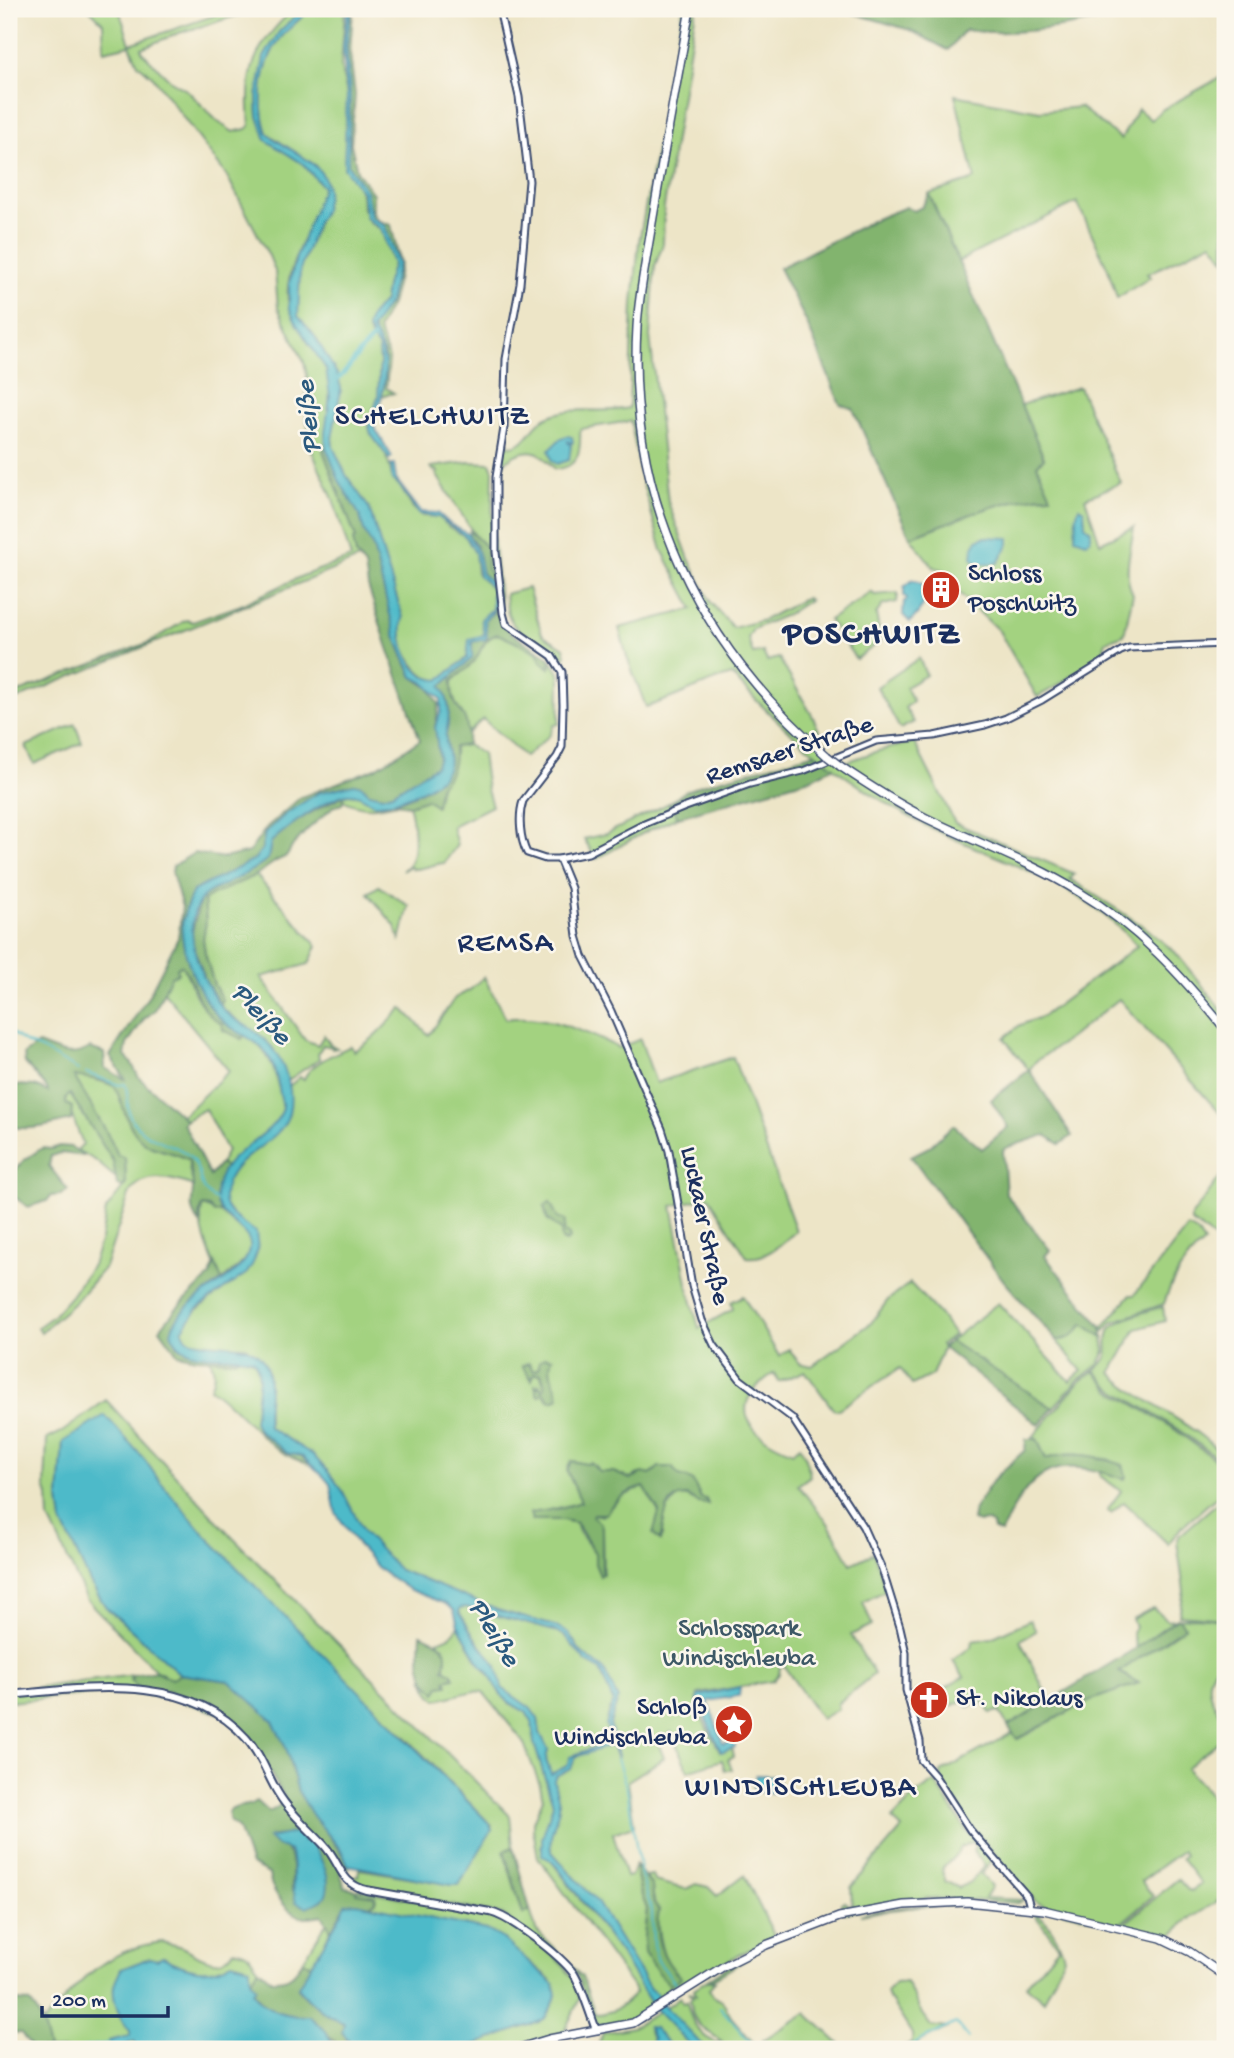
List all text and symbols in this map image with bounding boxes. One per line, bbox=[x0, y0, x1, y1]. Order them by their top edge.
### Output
water label: Pleiße bbox=[290, 377, 330, 455]
district label: SCHELCHWITZ bbox=[335, 401, 531, 436]
place label: Schloss Poschwitz bbox=[967, 560, 1078, 621]
building icon: Schloss Poschwitz bbox=[920, 569, 962, 611]
district label: POSCHWITZ bbox=[781, 617, 961, 655]
street label: Remsaer Straße bbox=[703, 710, 878, 794]
district label: REMSA bbox=[458, 928, 554, 963]
water label: Pleiße bbox=[223, 977, 298, 1054]
street label: Luckaer Straße bbox=[671, 1144, 735, 1308]
water label: Pleiße bbox=[460, 1593, 527, 1674]
park label: Schlosspark Windischleuba bbox=[663, 1615, 817, 1676]
church icon: St. Nikolaus bbox=[908, 1679, 950, 1721]
place label: St. Nikolaus bbox=[956, 1685, 1084, 1716]
place label: Schloß Windischleuba bbox=[554, 1694, 709, 1755]
place icon: Schloß Windischleuba bbox=[713, 1703, 755, 1745]
district label: WINDISCHLEUBA bbox=[685, 1772, 917, 1807]
scale bar bbox=[42, 1974, 168, 2018]
text: 200 m bbox=[52, 1990, 106, 2015]

